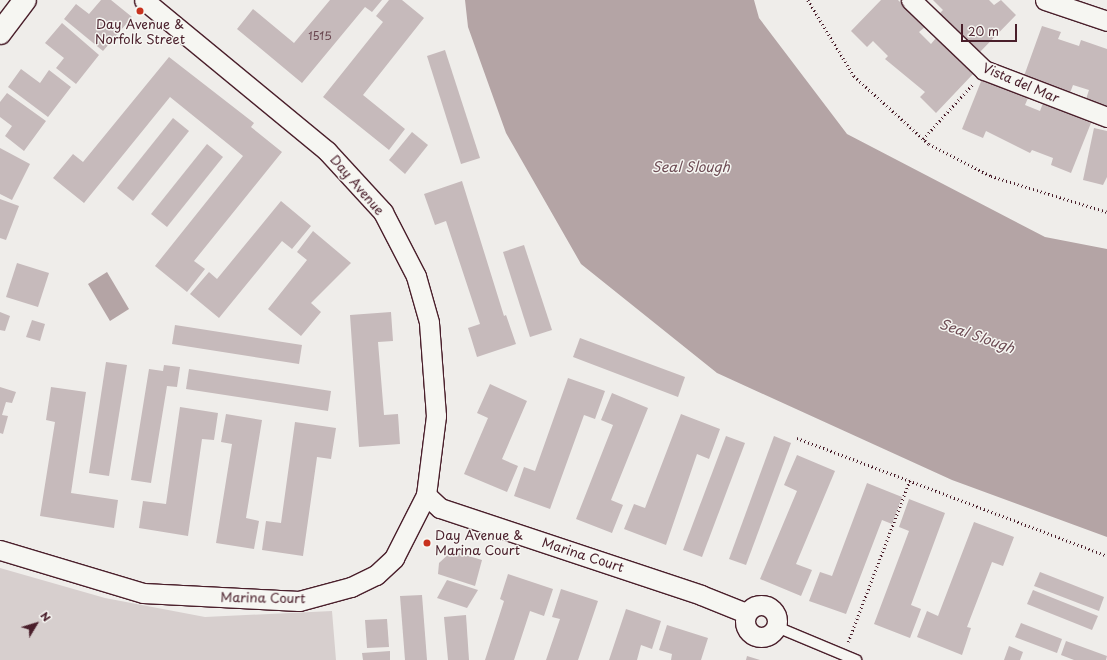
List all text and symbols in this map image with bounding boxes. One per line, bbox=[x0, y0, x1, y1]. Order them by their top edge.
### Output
marker: Day Avenue & Norfolk Street bbox=[135, 6, 145, 16]
scale bar bbox=[963, 16, 1019, 42]
place label: Day Avenue & Norfolk Street bbox=[95, 17, 185, 48]
text: 20 m bbox=[968, 22, 999, 40]
house number: 1515 bbox=[308, 29, 332, 43]
street label: Vista del Mar bbox=[979, 59, 1063, 107]
street label: Day Avenue bbox=[327, 152, 387, 218]
water label: Seal Slough bbox=[652, 159, 730, 175]
water label: Seal Slough bbox=[938, 315, 1016, 357]
place label: Day Avenue & Marina Court bbox=[435, 528, 524, 559]
street label: Marina Court bbox=[540, 534, 626, 576]
marker: Day Avenue & Marina Court bbox=[422, 538, 432, 548]
street label: Marina Court bbox=[220, 589, 306, 607]
north arrow bbox=[16, 604, 56, 644]
text: N bbox=[36, 608, 55, 625]

